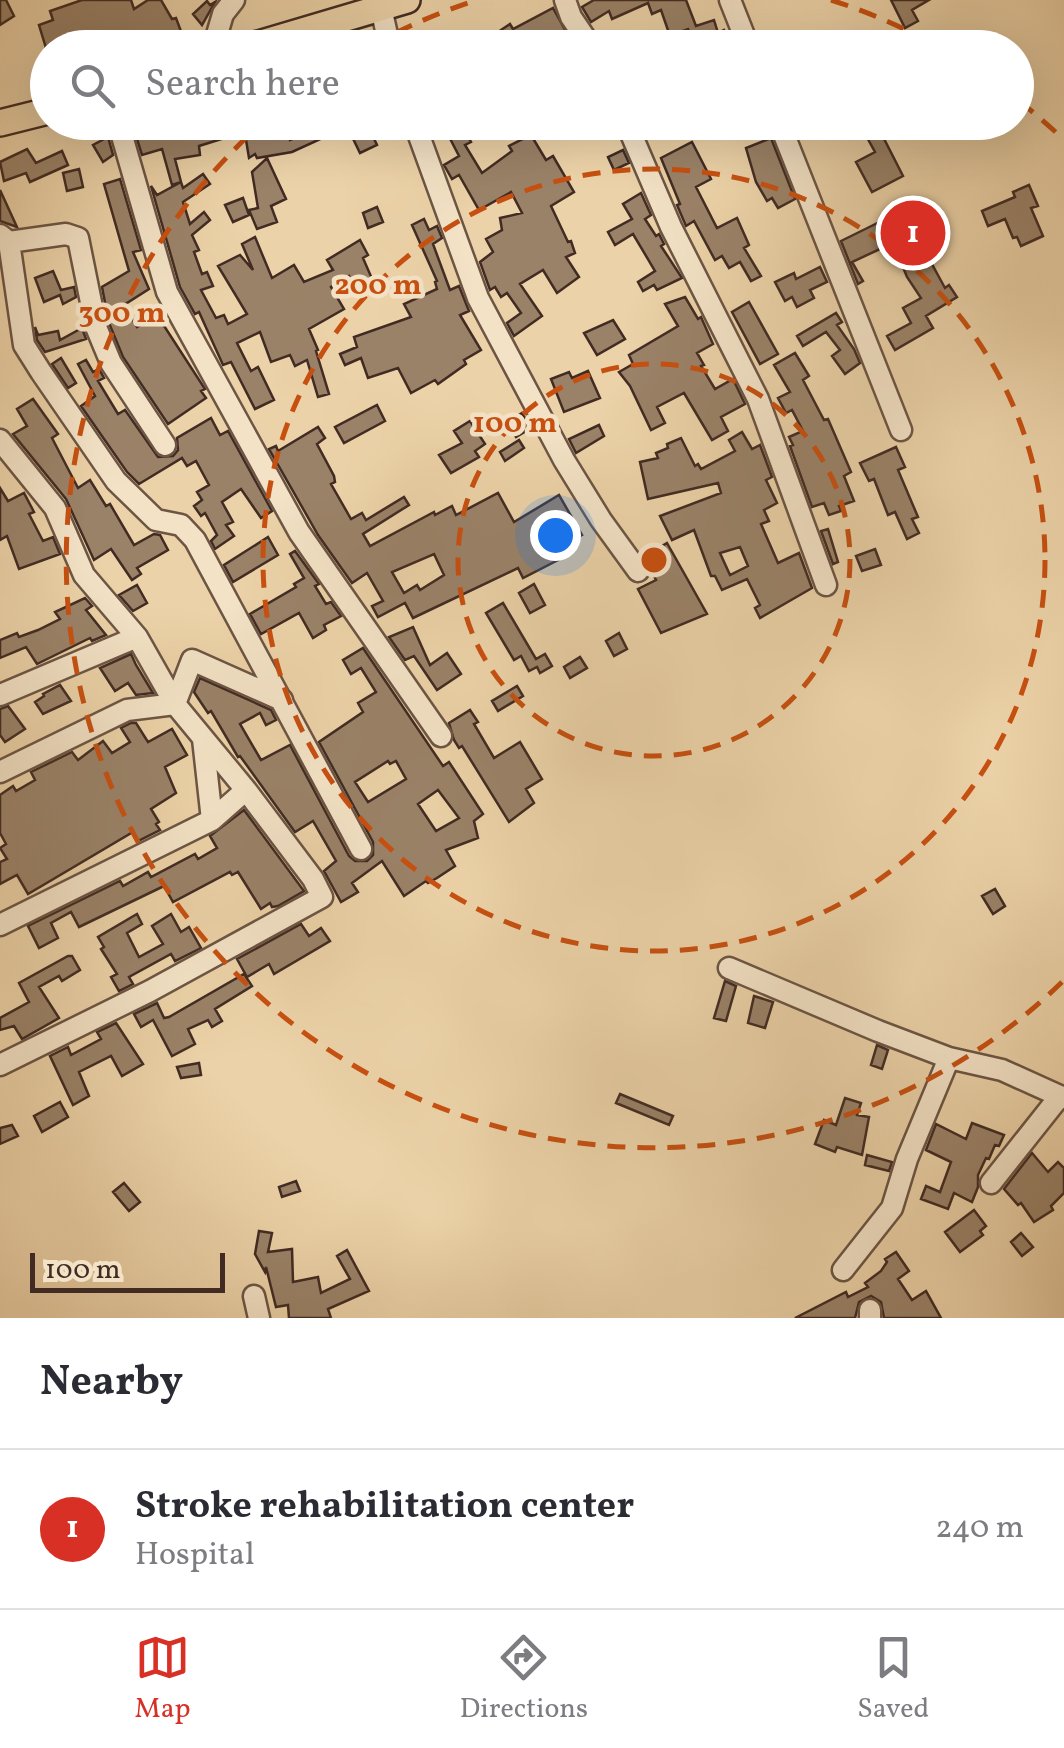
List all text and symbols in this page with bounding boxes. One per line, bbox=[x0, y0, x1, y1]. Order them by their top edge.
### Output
search box bbox=[30, 30, 1034, 140]
icon: search bbox=[65, 58, 120, 113]
text: Search here bbox=[145, 59, 340, 112]
pin: 1 bbox=[880, 196, 946, 270]
text: 200 m bbox=[334, 265, 422, 307]
text: 300 m bbox=[78, 293, 166, 335]
text: 100 m bbox=[473, 403, 557, 445]
your location bbox=[530, 510, 581, 561]
centre of rings bbox=[636, 542, 672, 578]
scale bar bbox=[30, 1248, 225, 1292]
text: 100 m bbox=[45, 1251, 120, 1290]
text: Nearby bbox=[40, 1354, 183, 1413]
text: Stroke rehabilitation center bbox=[135, 1481, 634, 1534]
text: 1 bbox=[66, 1507, 79, 1551]
text: 240 m bbox=[935, 1507, 1024, 1551]
text: Hospital bbox=[135, 1534, 255, 1578]
tab: Map bbox=[135, 1630, 191, 1729]
tab: Directions bbox=[460, 1630, 588, 1729]
tab: Saved bbox=[857, 1630, 929, 1729]

